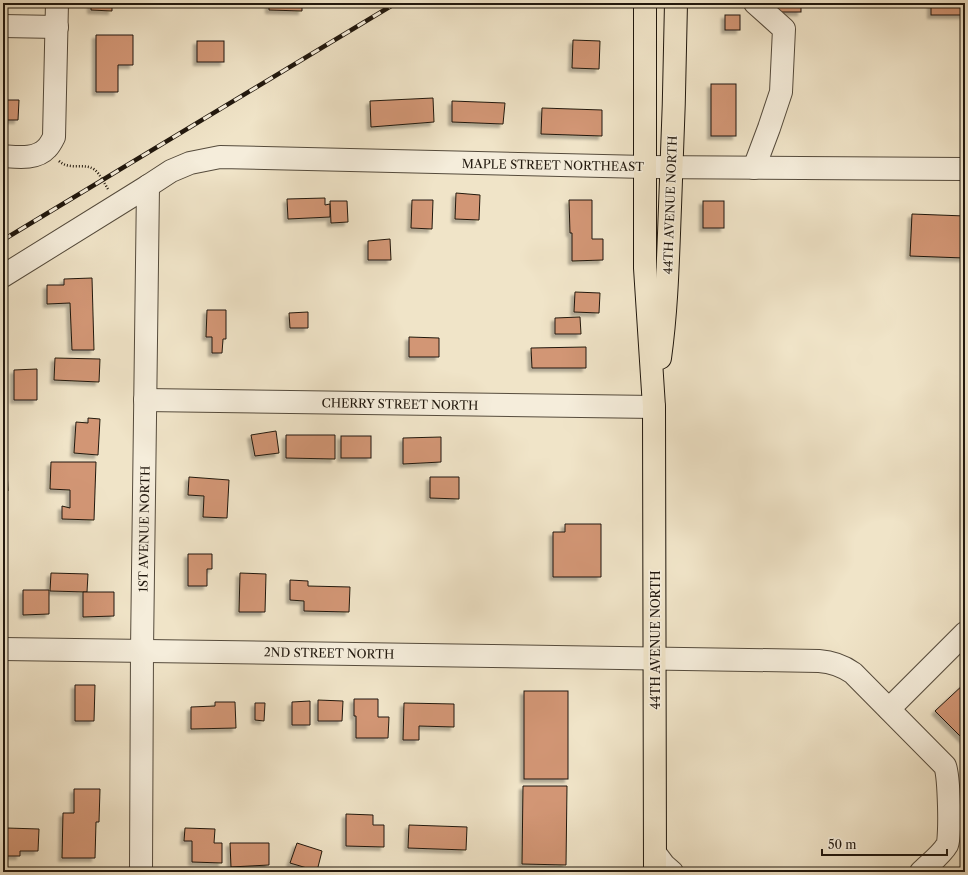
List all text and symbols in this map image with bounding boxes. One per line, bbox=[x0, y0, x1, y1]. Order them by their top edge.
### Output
street label: 44TH AVENUE NORTH bbox=[660, 135, 680, 275]
street label: MAPLE STREET NORTHEAST bbox=[462, 156, 644, 174]
street label: CHERRY STREET NORTH bbox=[321, 395, 479, 413]
street label: 1ST AVENUE NORTH bbox=[135, 466, 153, 592]
street label: 44TH AVENUE NORTH bbox=[648, 571, 663, 709]
street label: 2ND STREET NORTH bbox=[264, 644, 394, 662]
scale bar bbox=[822, 831, 947, 857]
text: 50 m bbox=[828, 837, 857, 852]

